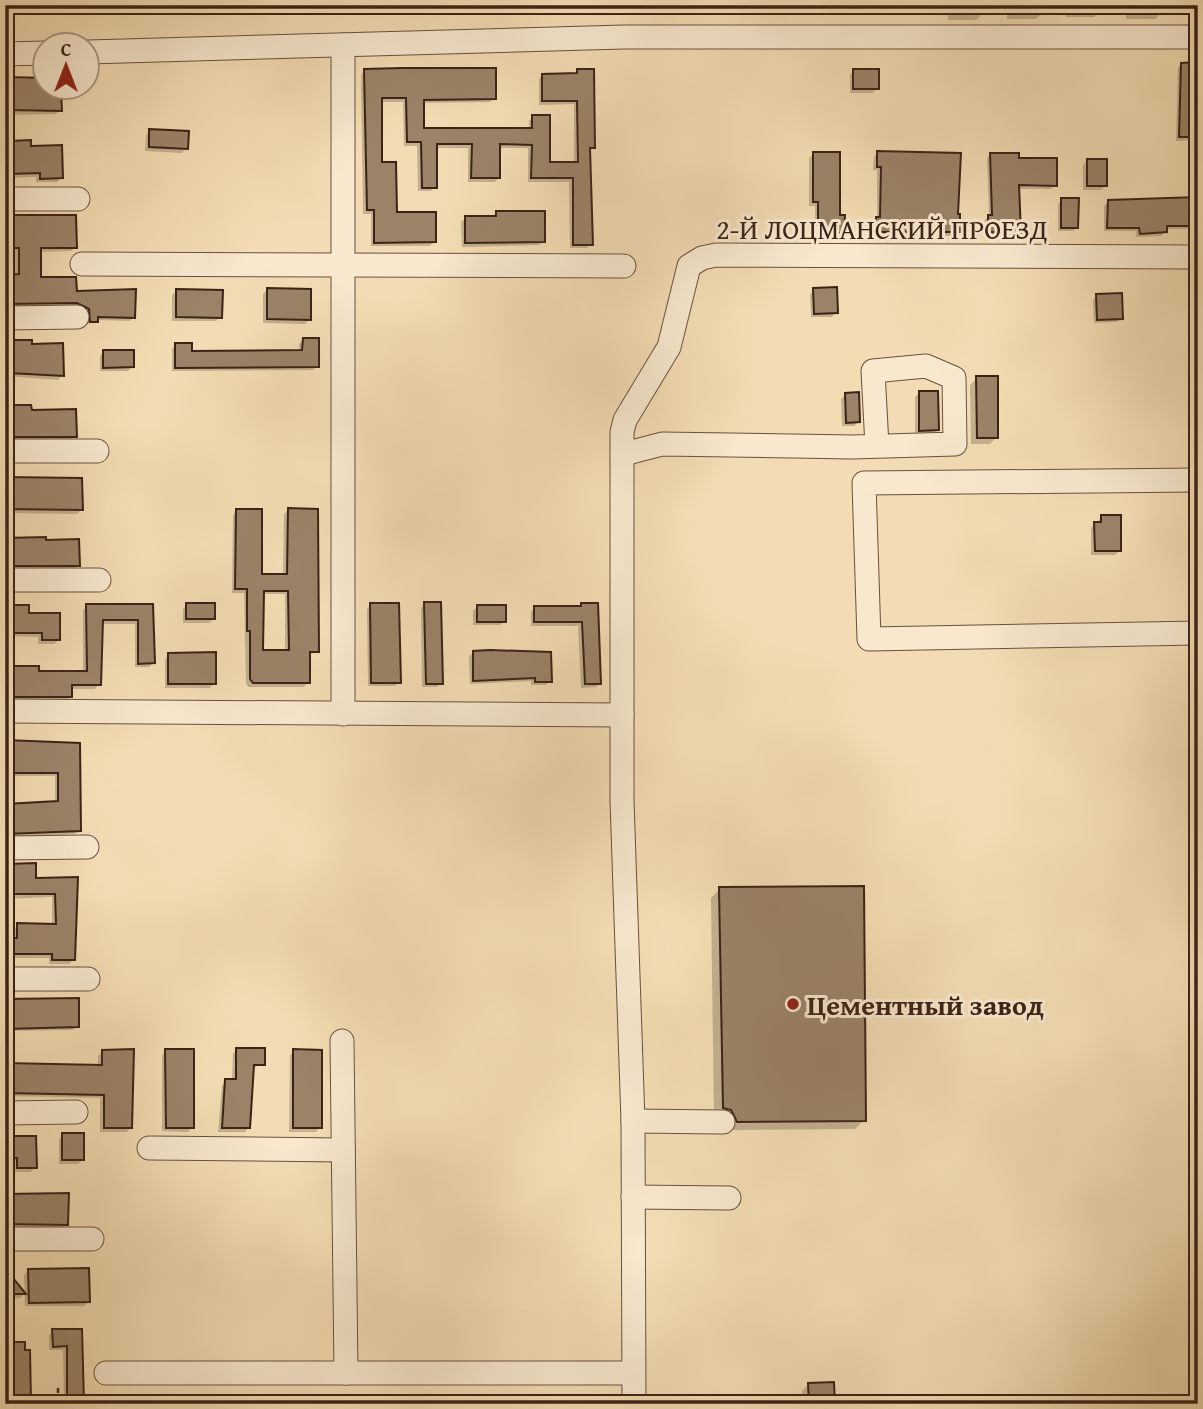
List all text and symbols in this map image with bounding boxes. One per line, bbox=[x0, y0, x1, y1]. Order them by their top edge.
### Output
north arrow bbox=[32, 32, 102, 102]
text: С bbox=[61, 35, 72, 63]
street label: 2-Й ЛОЦМАНСКИЙ ПРОЕЗД bbox=[716, 208, 1048, 249]
place label: Цементный завод bbox=[807, 984, 1044, 1025]
marker: Цементный завод bbox=[785, 996, 801, 1012]

